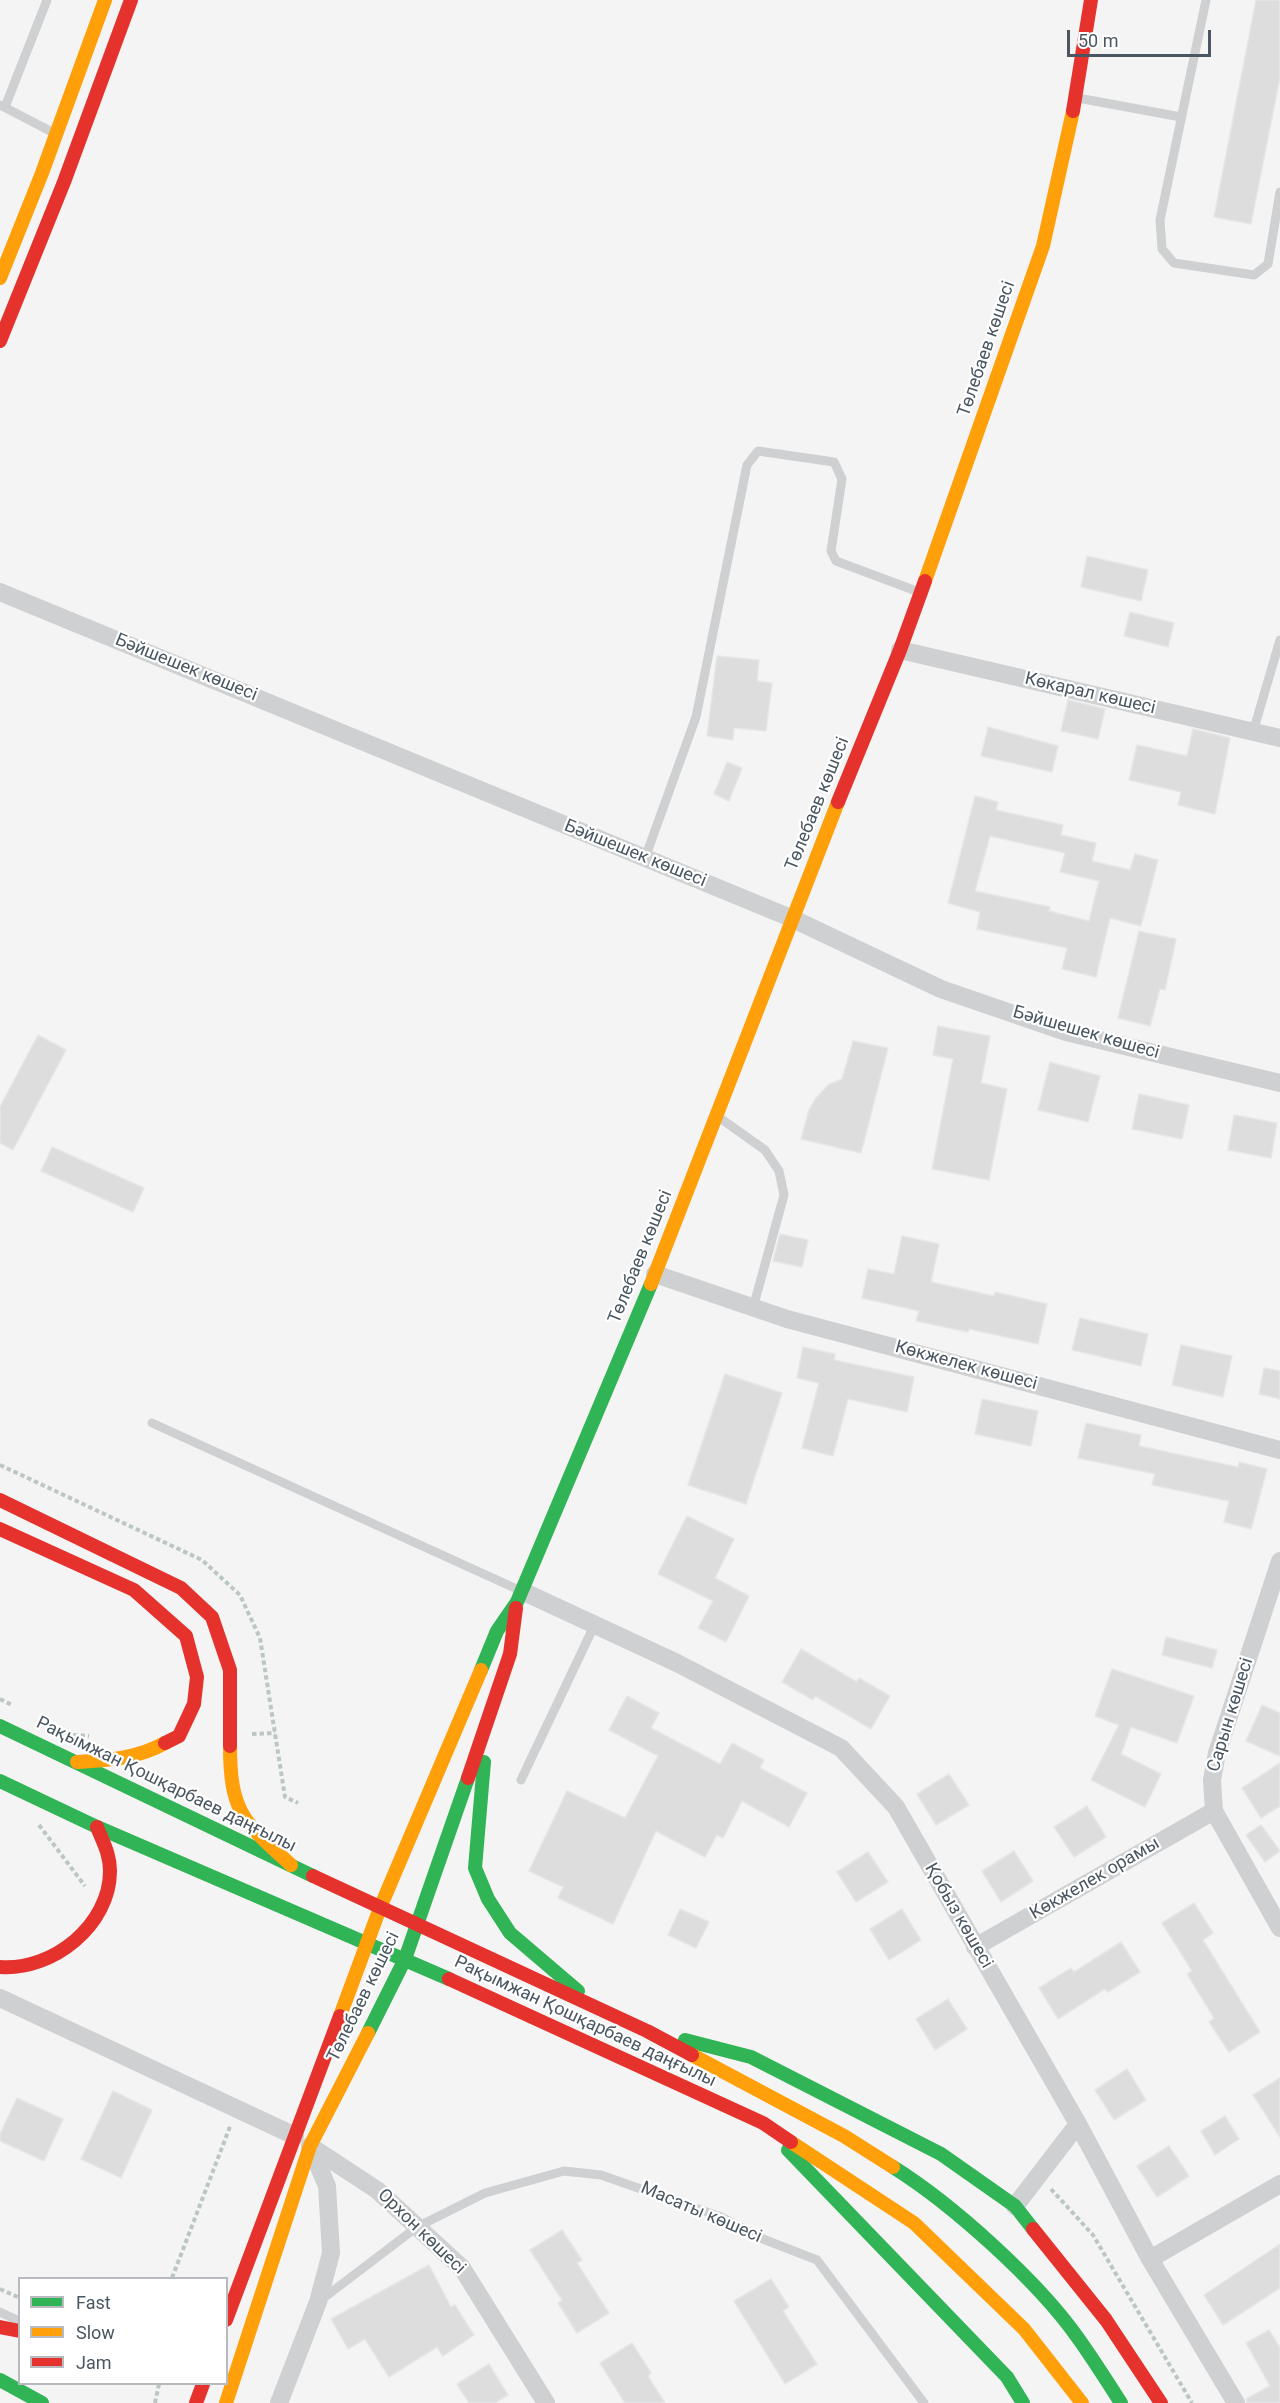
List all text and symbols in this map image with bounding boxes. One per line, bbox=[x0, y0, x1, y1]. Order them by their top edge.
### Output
scale bar bbox=[1070, 18, 1214, 56]
text: 50 m bbox=[1078, 30, 1118, 51]
street label: Төлебаев көшесі bbox=[954, 278, 1020, 420]
street label: Бәйшешек көшесі bbox=[112, 630, 260, 706]
street label: Көкарал көшесі bbox=[1022, 668, 1158, 720]
street label: Төлебаев көшесі bbox=[781, 734, 855, 874]
street label: Бәйшешек көшесі bbox=[561, 816, 709, 892]
street label: Бәйшешек көшесі bbox=[1010, 1002, 1162, 1064]
street label: Төлебаев көшесі bbox=[604, 1187, 678, 1327]
street label: Көкжелек көшесі bbox=[893, 1337, 1039, 1395]
street label: Сарын көшесі bbox=[1203, 1655, 1259, 1775]
street label: Рақымжан Қошқарбаев даңғылы bbox=[32, 1712, 300, 1858]
street label: Көкжелек орамы bbox=[1026, 1833, 1164, 1925]
street label: Қобыз көшесі bbox=[919, 1860, 997, 1972]
street label: Төлебаев көшесі bbox=[323, 1929, 405, 2065]
street label: Рақымжан Қошқарбаев даңғылы bbox=[451, 1952, 719, 2092]
street label: Масаты көшесі bbox=[637, 2178, 765, 2248]
street label: Орхон көшесі bbox=[373, 2185, 469, 2279]
legend bbox=[18, 2277, 228, 2385]
text: Fast bbox=[76, 2292, 111, 2313]
text: Slow bbox=[76, 2322, 115, 2343]
text: Jam bbox=[76, 2352, 112, 2373]

